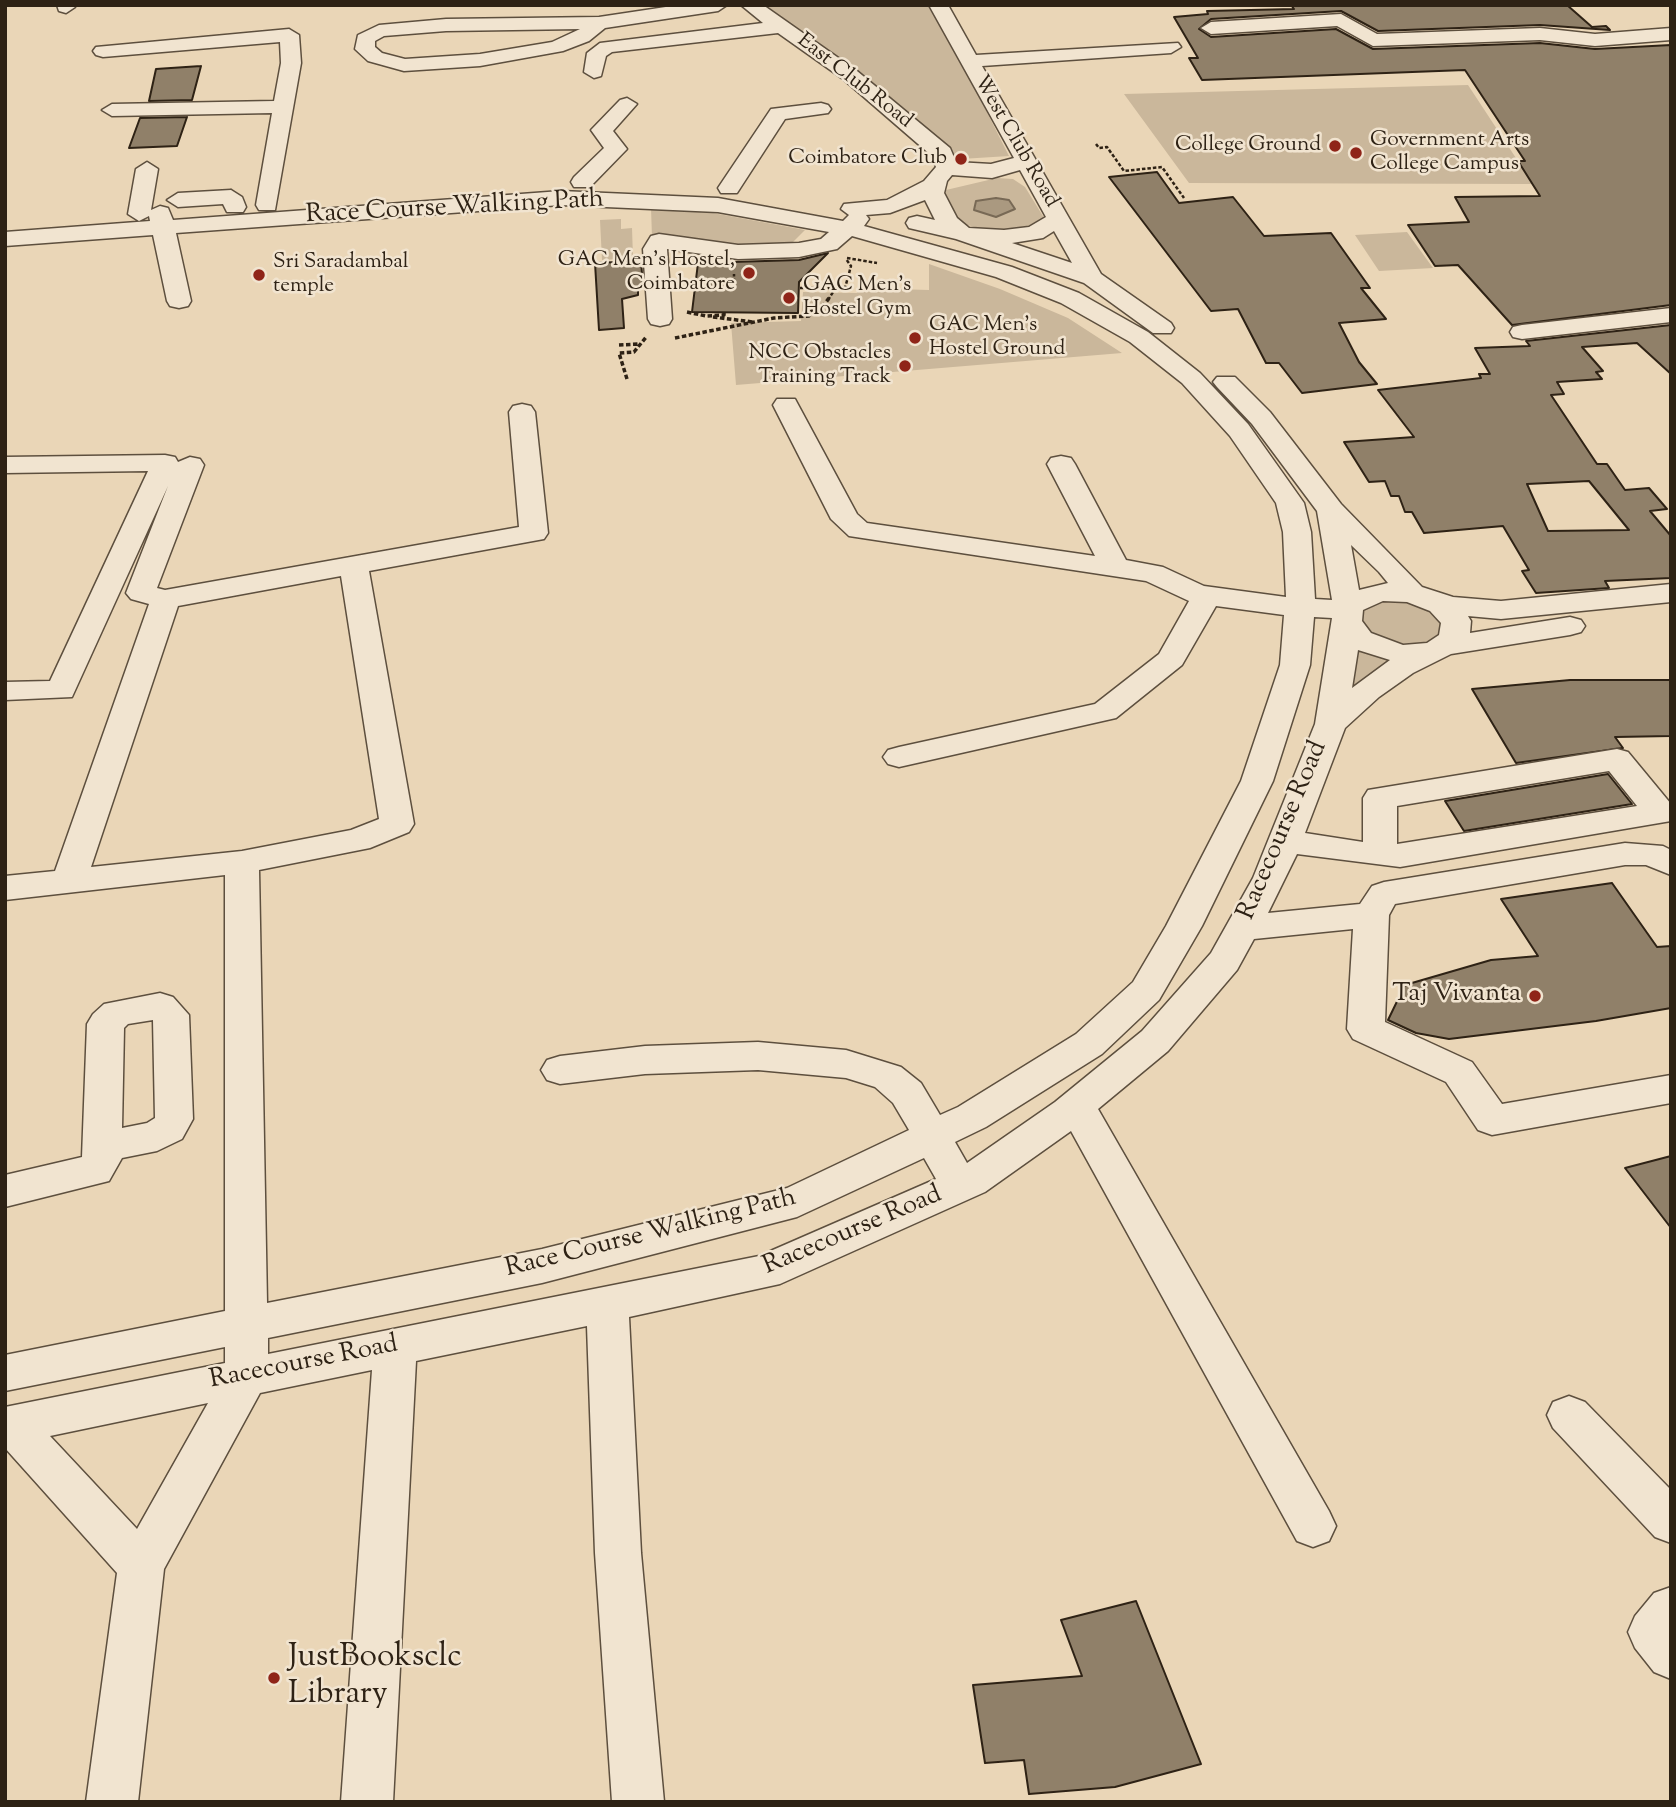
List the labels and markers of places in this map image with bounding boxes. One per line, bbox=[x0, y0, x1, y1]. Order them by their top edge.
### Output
place label: Government Arts College Campus bbox=[1370, 128, 1529, 178]
place label: College Ground bbox=[1175, 133, 1321, 159]
marker: College Ground bbox=[1327, 138, 1343, 154]
marker: Government Arts College Campus bbox=[1348, 145, 1364, 161]
place label: Coimbatore Club bbox=[788, 146, 947, 172]
marker: Coimbatore Club bbox=[953, 151, 969, 167]
place label: GAC Men's Hostel, Coimbatore bbox=[558, 248, 735, 298]
place label: Sri Saradambal temple bbox=[273, 250, 409, 300]
marker: GAC Men's Hostel, Coimbatore bbox=[741, 265, 757, 281]
marker: Sri Saradambal temple bbox=[251, 267, 267, 283]
place label: GAC Men's Hostel Gym bbox=[803, 273, 912, 323]
marker: GAC Men's Hostel Gym bbox=[781, 290, 797, 306]
place label: GAC Men's Hostel Ground bbox=[929, 313, 1065, 363]
marker: GAC Men's Hostel Ground bbox=[907, 330, 923, 346]
place label: NCC Obstacles Training Track bbox=[749, 341, 891, 391]
marker: NCC Obstacles Training Track bbox=[897, 358, 913, 374]
place label: Taj Vivanta bbox=[1392, 980, 1521, 1012]
marker: Taj Vivanta bbox=[1527, 988, 1543, 1004]
place label: JustBooksclc Library bbox=[288, 1641, 462, 1716]
marker: JustBooksclc Library bbox=[266, 1670, 282, 1686]

